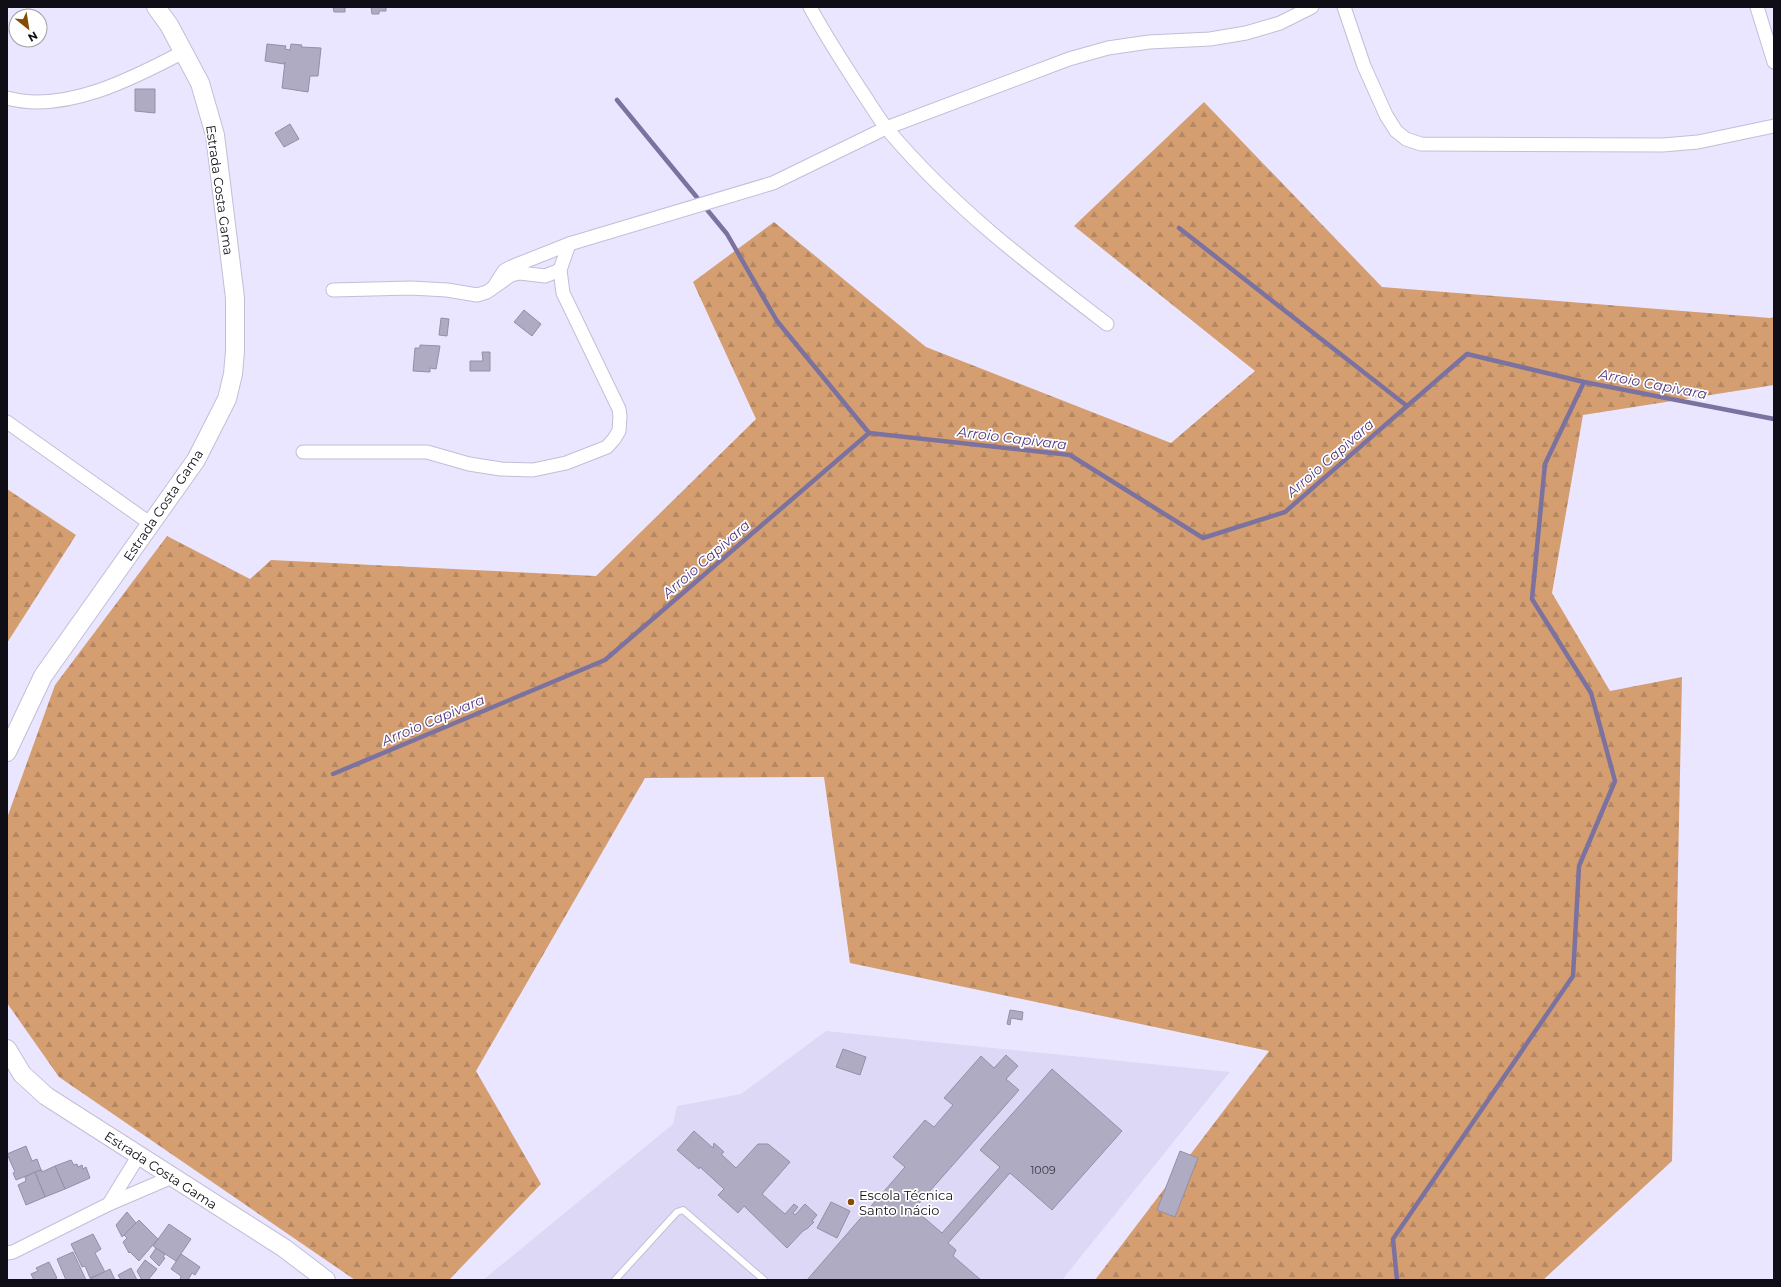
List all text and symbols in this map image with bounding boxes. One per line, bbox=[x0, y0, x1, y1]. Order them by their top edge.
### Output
north arrow bbox=[8, 8, 48, 48]
text: N bbox=[26, 28, 40, 45]
street label: Estrada Costa Gama bbox=[203, 124, 237, 256]
water label: Arroio Capivara bbox=[1596, 364, 1709, 403]
water label: Arroio Capivara bbox=[1282, 415, 1378, 502]
water label: Arroio Capivara bbox=[955, 422, 1068, 454]
street label: Estrada Costa Gama bbox=[120, 446, 206, 564]
water label: Arroio Capivara bbox=[658, 516, 754, 603]
water label: Arroio Capivara bbox=[378, 690, 487, 750]
street label: Estrada Costa Gama bbox=[102, 1128, 220, 1212]
house number: 1009 bbox=[1030, 1163, 1056, 1177]
place label: Escola Técnica Santo Inácio bbox=[859, 1187, 953, 1218]
marker: Escola Técnica Santo Inácio bbox=[846, 1197, 856, 1207]

